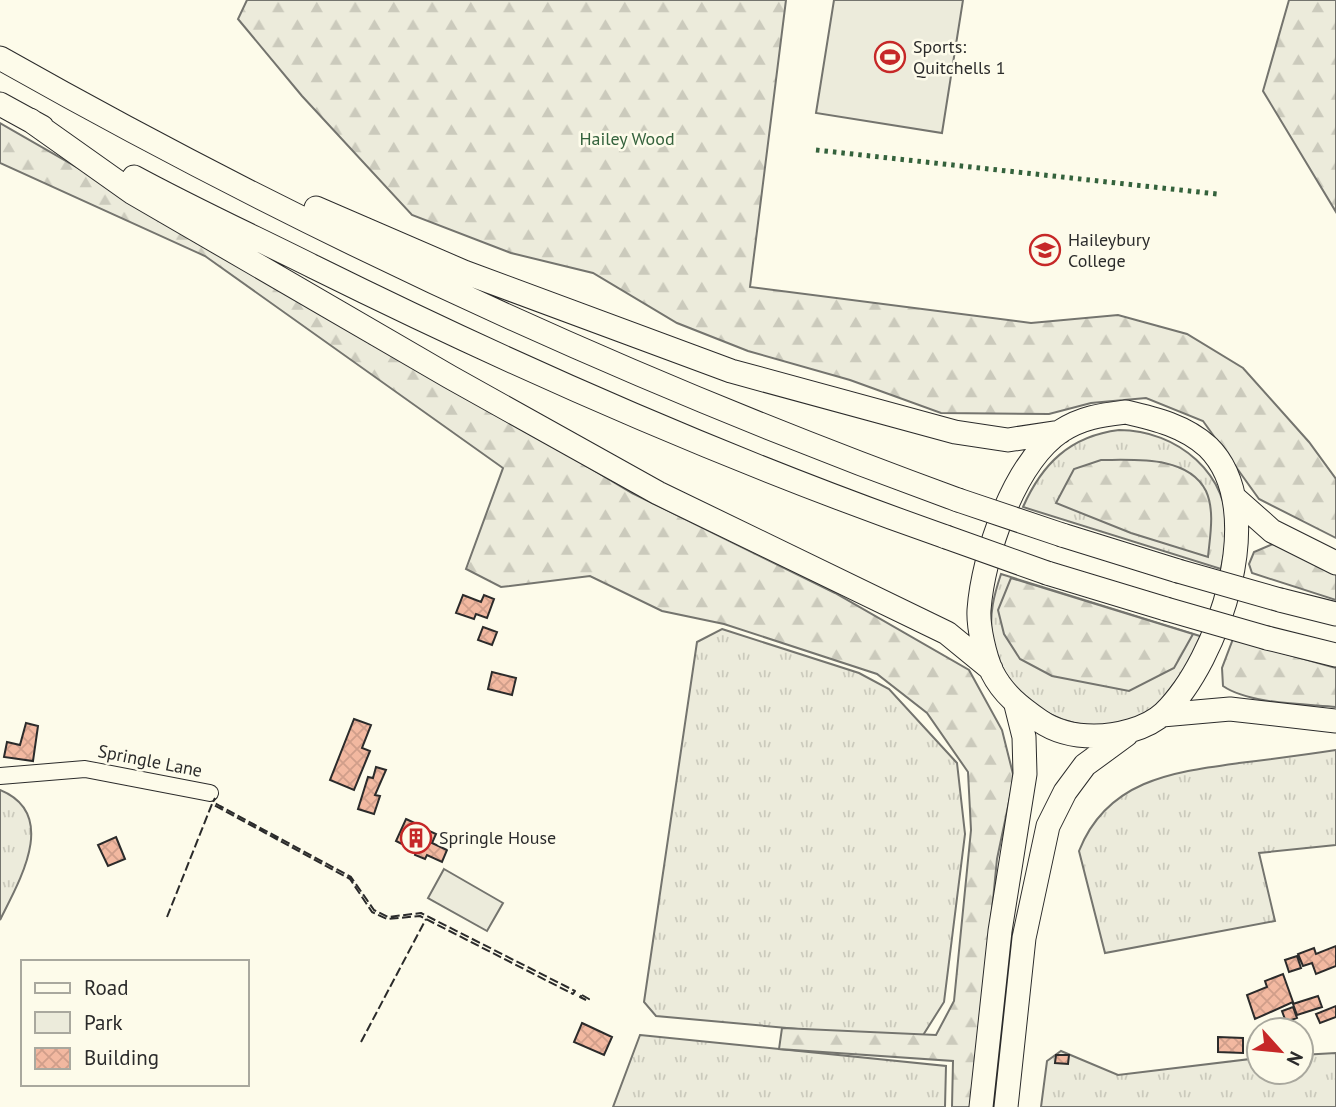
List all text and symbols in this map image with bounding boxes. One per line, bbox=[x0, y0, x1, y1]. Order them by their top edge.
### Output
place label: Sports: Quitchells 1 bbox=[913, 35, 1006, 79]
sports icon: Sports: Quitchells 1 bbox=[873, 40, 907, 74]
park label: Hailey Wood bbox=[579, 127, 675, 150]
place label: Haileybury College bbox=[1068, 228, 1151, 272]
school or university icon: Haileybury College bbox=[1028, 233, 1062, 267]
street label: Springle Lane bbox=[96, 739, 204, 782]
building icon: Springle House bbox=[399, 821, 433, 855]
place label: Springle House bbox=[439, 826, 556, 849]
legend bbox=[21, 960, 248, 1086]
text: Road bbox=[84, 974, 128, 1001]
text: Park bbox=[84, 1009, 123, 1036]
north arrow bbox=[1245, 1016, 1315, 1086]
text: Building bbox=[84, 1044, 159, 1071]
text: N bbox=[1282, 1048, 1309, 1070]

